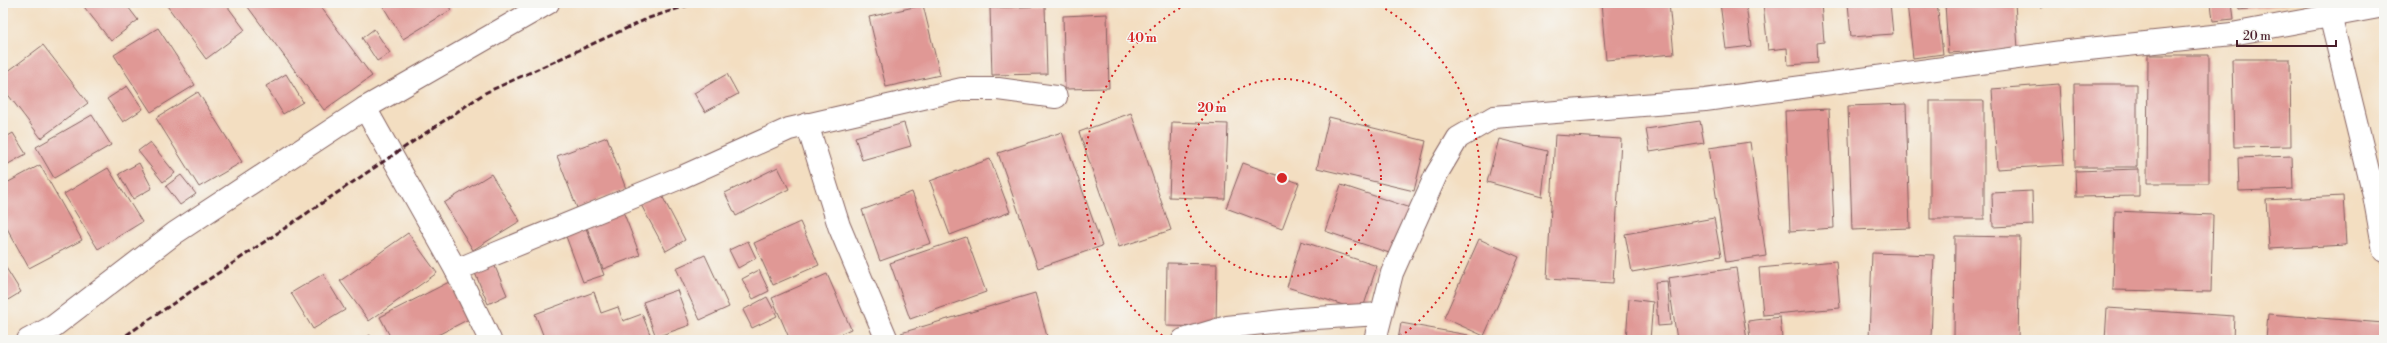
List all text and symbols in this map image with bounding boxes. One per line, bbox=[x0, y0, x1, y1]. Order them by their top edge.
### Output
scale bar bbox=[2237, 22, 2336, 48]
text: 20 m bbox=[2243, 29, 2271, 44]
text: 40 m bbox=[1127, 31, 1157, 46]
text: 20 m bbox=[1197, 101, 1227, 116]
centre of rings bbox=[1275, 171, 1289, 185]

